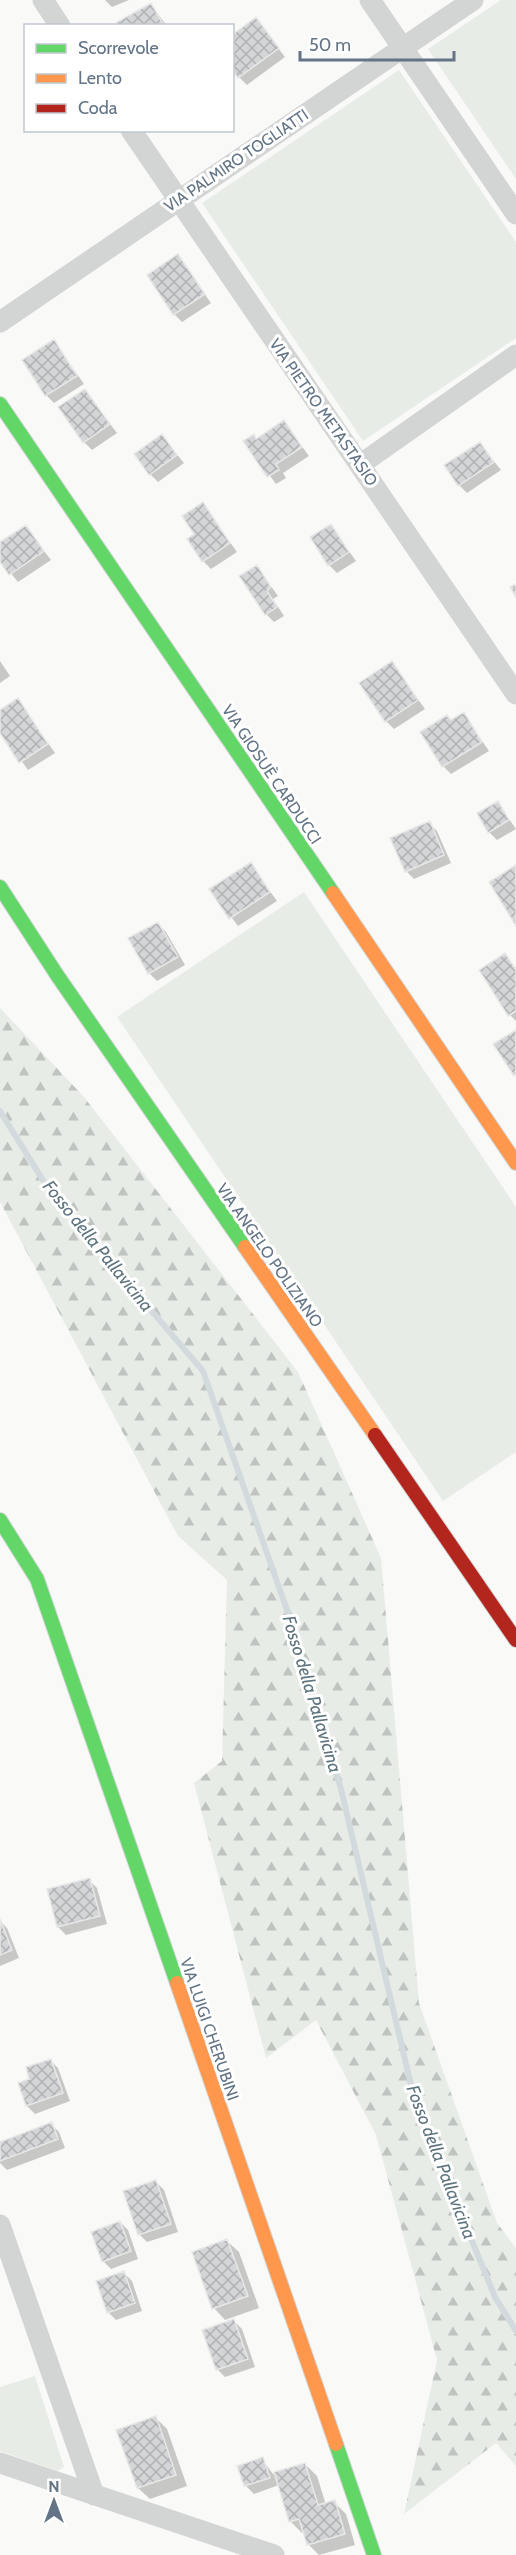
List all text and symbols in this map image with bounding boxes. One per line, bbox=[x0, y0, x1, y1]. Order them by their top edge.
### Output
legend bbox=[24, 24, 234, 132]
scale bar bbox=[300, 24, 454, 62]
text: 50 m bbox=[309, 34, 351, 56]
text: Scorrevole bbox=[78, 37, 159, 59]
text: Lento bbox=[78, 67, 122, 89]
text: Coda bbox=[78, 97, 118, 119]
street label: VIA PALMIRO TOGLIATTI bbox=[161, 105, 312, 216]
street label: VIA PIETRO METASTASIO bbox=[266, 335, 382, 490]
street label: VIA GIOSUÈ CARDUCCI bbox=[218, 701, 325, 848]
water label: Fosso della Pallavicina bbox=[38, 1176, 158, 1316]
street label: VIA ANGELO POLIZIANO bbox=[213, 1180, 327, 1331]
water label: Fosso della Pallavicina bbox=[278, 1613, 346, 1775]
street label: VIA LUIGI CHERUBINI bbox=[176, 1955, 243, 2103]
water label: Fosso della Pallavicina bbox=[402, 2082, 480, 2242]
north arrow bbox=[24, 2471, 84, 2531]
text: N bbox=[48, 2477, 60, 2496]

